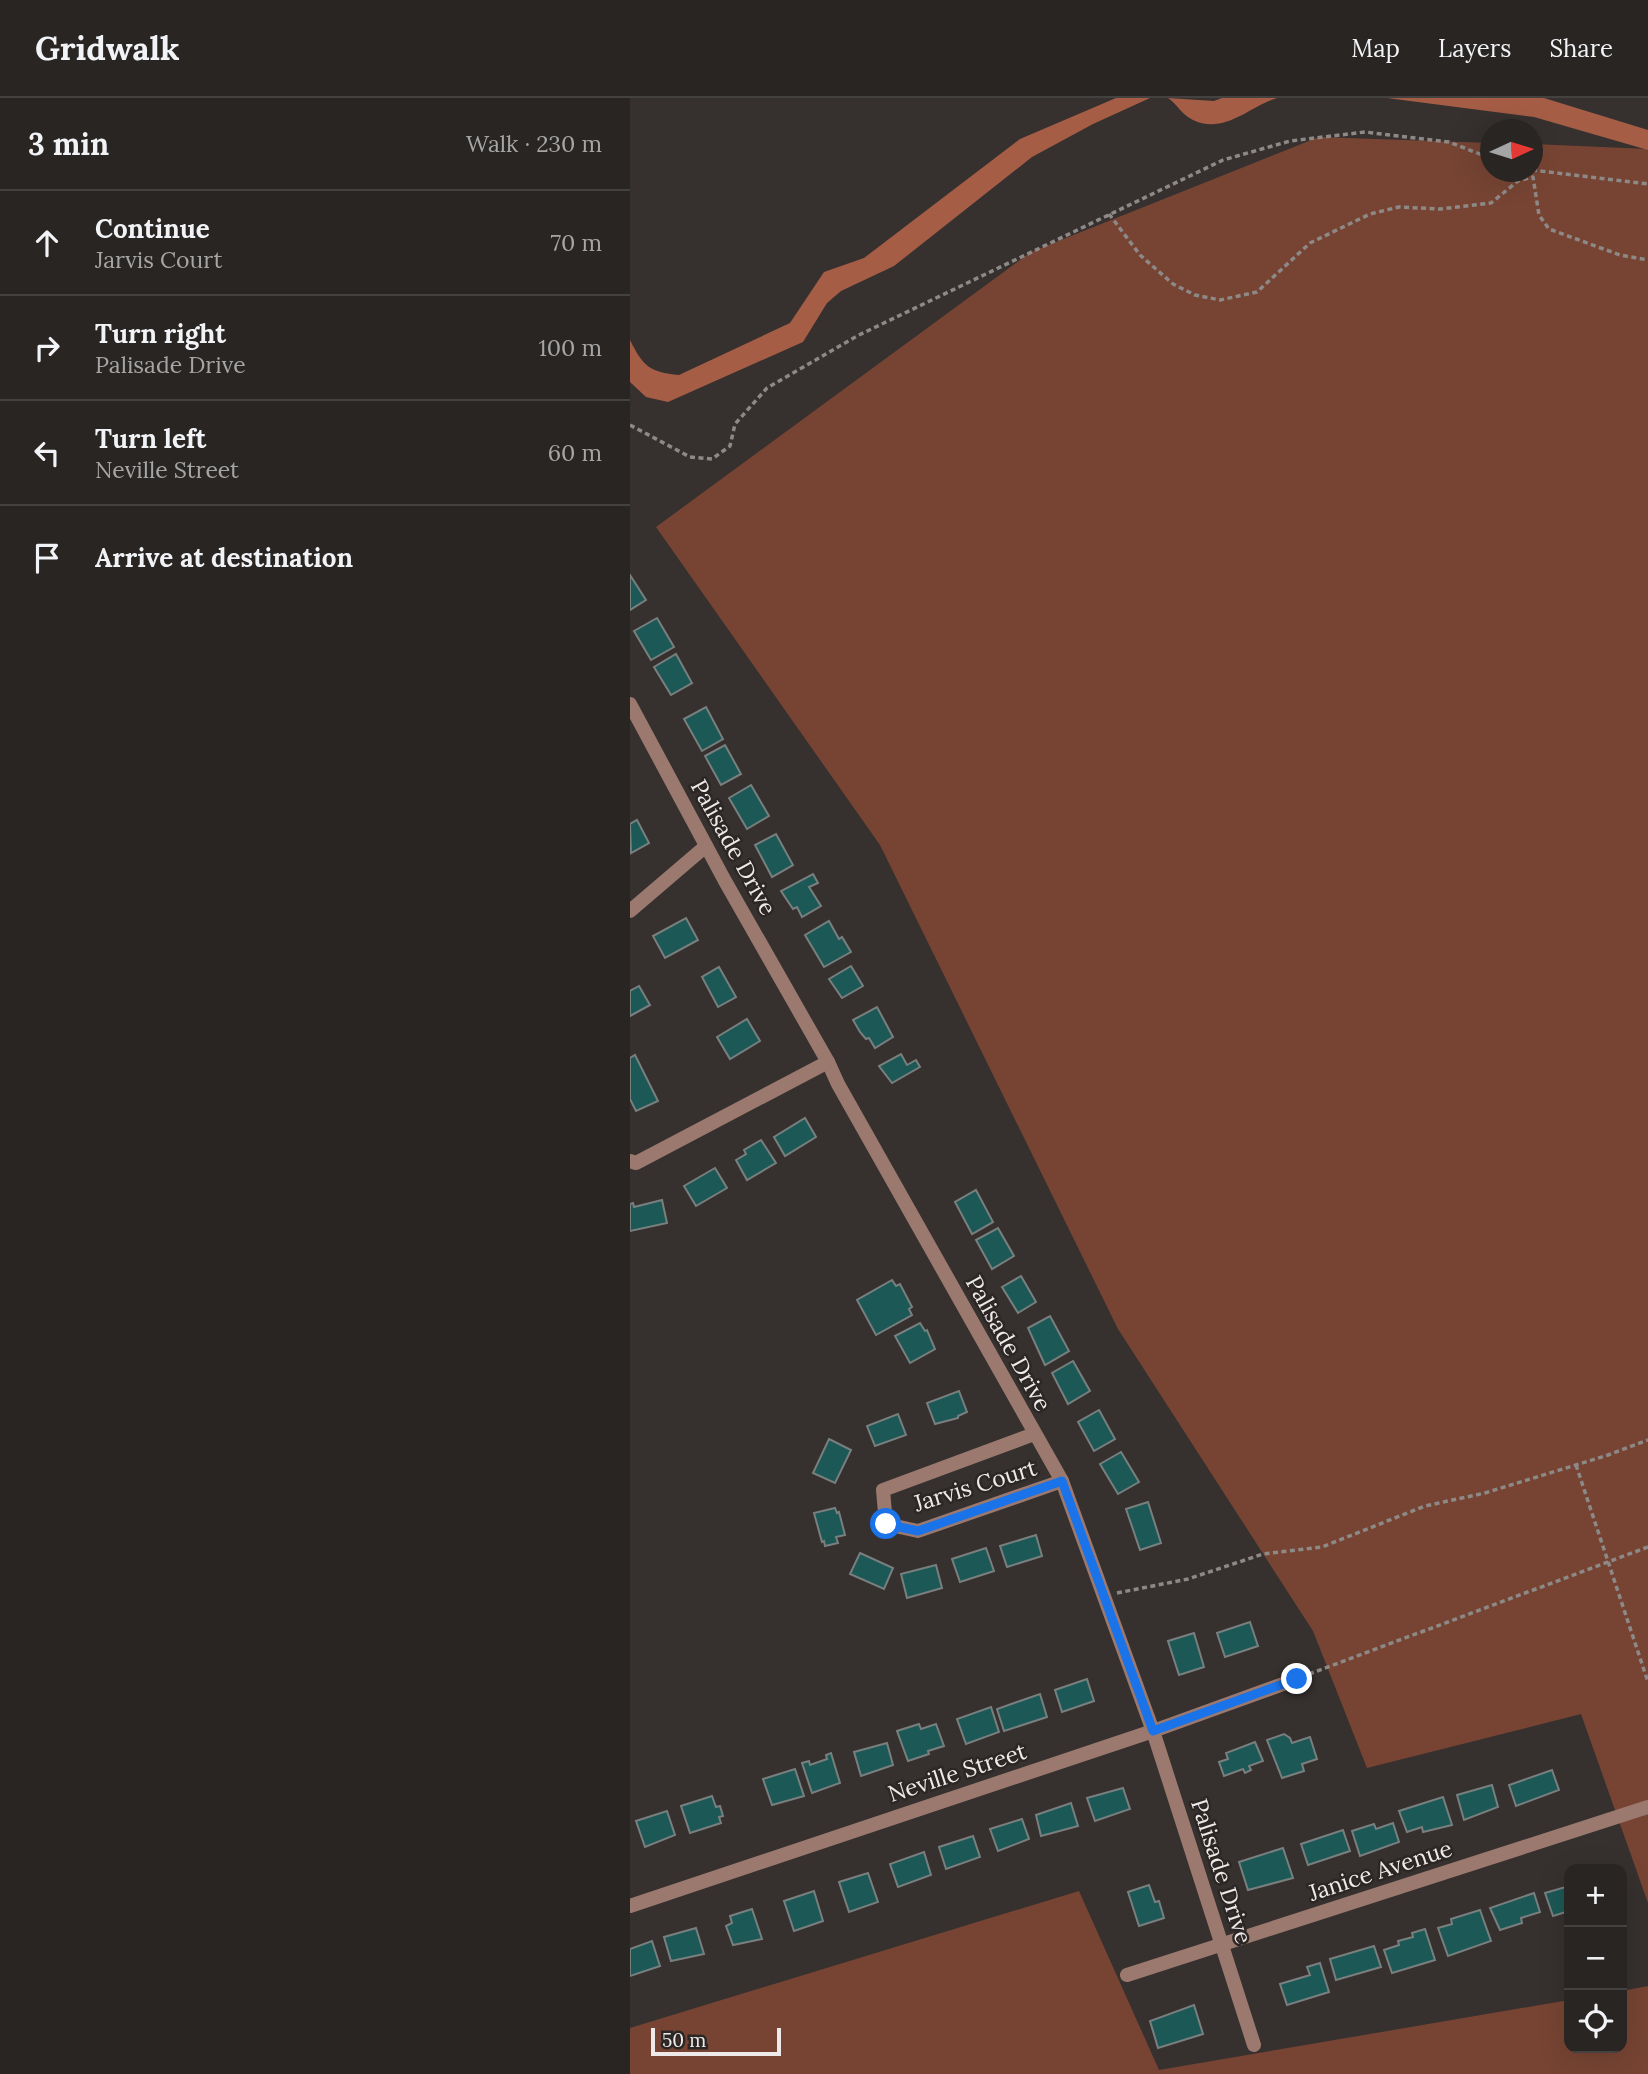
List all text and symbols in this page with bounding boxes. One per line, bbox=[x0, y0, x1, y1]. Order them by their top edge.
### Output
text: Gridwalk bbox=[35, 27, 180, 69]
text: Map bbox=[1351, 33, 1400, 64]
text: Layers bbox=[1438, 33, 1511, 64]
text: Share bbox=[1549, 33, 1613, 64]
north arrow bbox=[1480, 119, 1543, 182]
text: 3 min bbox=[28, 125, 109, 163]
text: Walk · 230 m bbox=[466, 129, 602, 158]
text: Continue bbox=[95, 212, 210, 245]
icon: ahead bbox=[28, 224, 66, 262]
text: 70 m bbox=[551, 228, 602, 257]
text: Jarvis Court bbox=[95, 245, 222, 274]
text: Turn right bbox=[95, 317, 226, 350]
icon: right bbox=[28, 329, 66, 367]
text: 100 m bbox=[538, 333, 602, 362]
text: Palisade Drive bbox=[95, 350, 246, 379]
text: Turn left bbox=[95, 422, 206, 455]
icon: left bbox=[28, 434, 66, 472]
text: 60 m bbox=[548, 438, 602, 467]
text: Neville Street bbox=[95, 455, 239, 484]
icon: arrive bbox=[28, 539, 66, 577]
text: Arrive at destination bbox=[95, 541, 353, 574]
street label: Palisade Drive bbox=[685, 774, 783, 920]
street label: Palisade Drive bbox=[960, 1270, 1058, 1416]
street label: Jarvis Court bbox=[909, 1452, 1040, 1518]
route start bbox=[870, 1508, 901, 1539]
route end bbox=[1281, 1663, 1312, 1694]
street label: Neville Street bbox=[884, 1736, 1030, 1808]
street label: Palisade Drive bbox=[1185, 1795, 1259, 1947]
street label: Janice Avenue bbox=[1304, 1833, 1455, 1907]
map controls bbox=[1564, 1864, 1627, 2053]
button: + bbox=[1564, 1864, 1627, 1927]
button: − bbox=[1564, 1927, 1627, 1990]
button: locate bbox=[1564, 1990, 1627, 2053]
scale bar bbox=[651, 2025, 780, 2057]
text: 50 m bbox=[662, 2028, 706, 2052]

